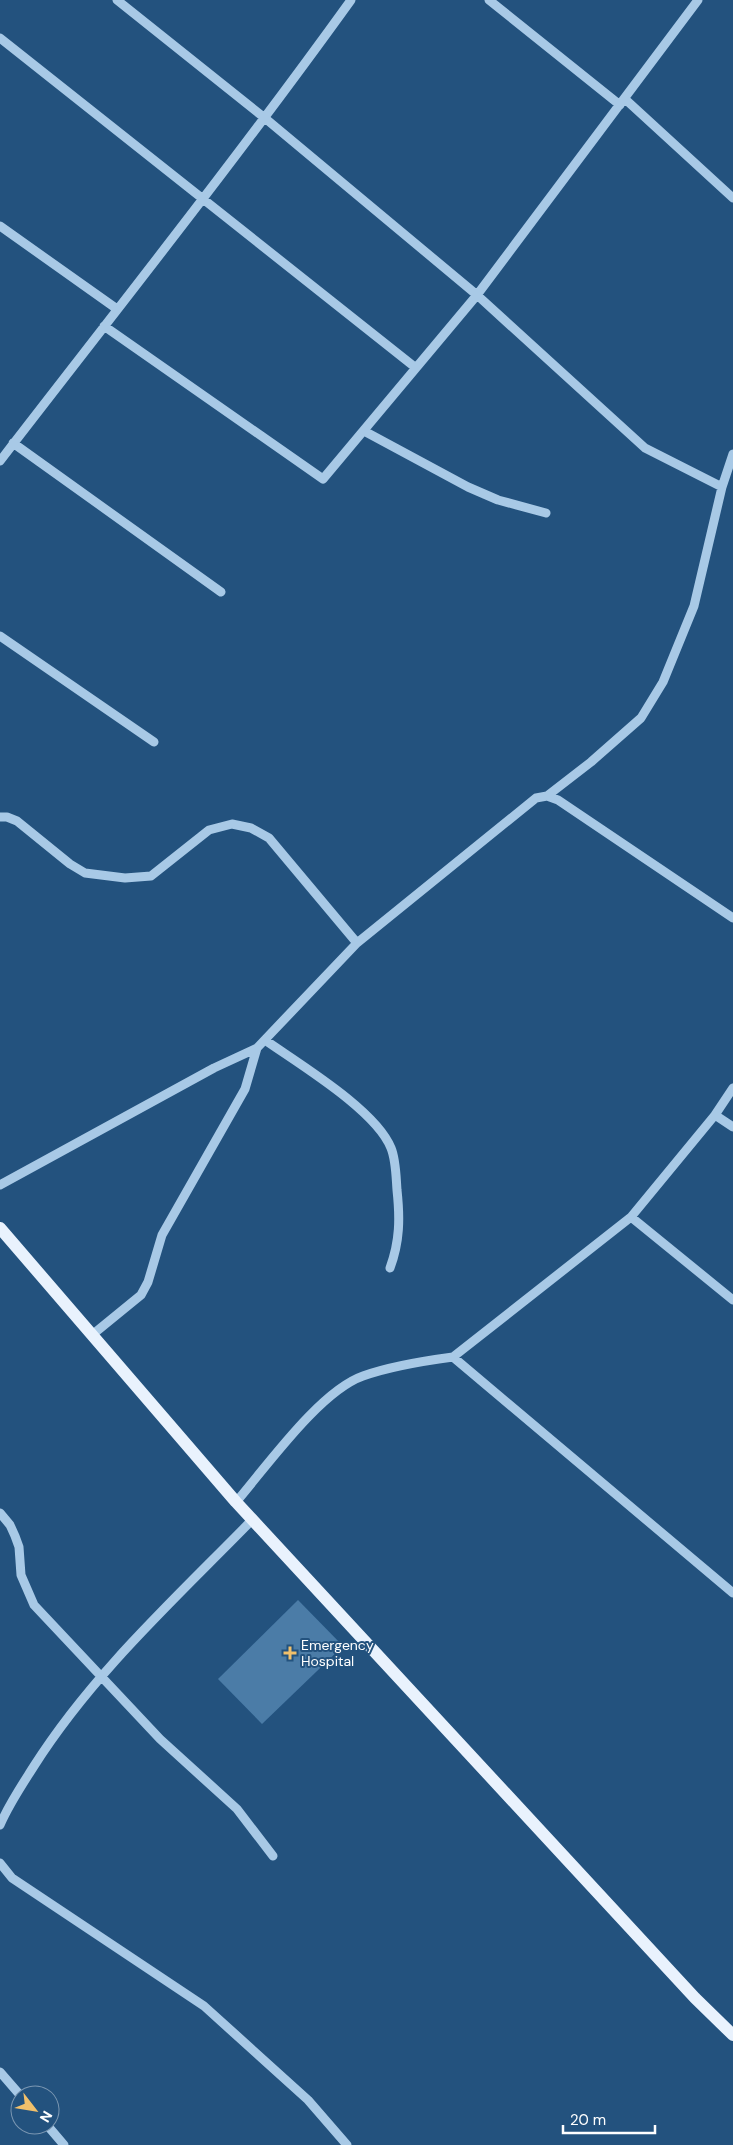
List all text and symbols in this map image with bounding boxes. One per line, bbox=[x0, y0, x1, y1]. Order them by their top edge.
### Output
place label: Emergency Hospital bbox=[301, 1636, 374, 1670]
marker: Emergency Hospital bbox=[283, 1646, 297, 1660]
north arrow bbox=[10, 2085, 60, 2135]
scale bar bbox=[563, 2102, 656, 2134]
text: N bbox=[36, 2108, 56, 2126]
text: 20 m bbox=[570, 2110, 606, 2130]

